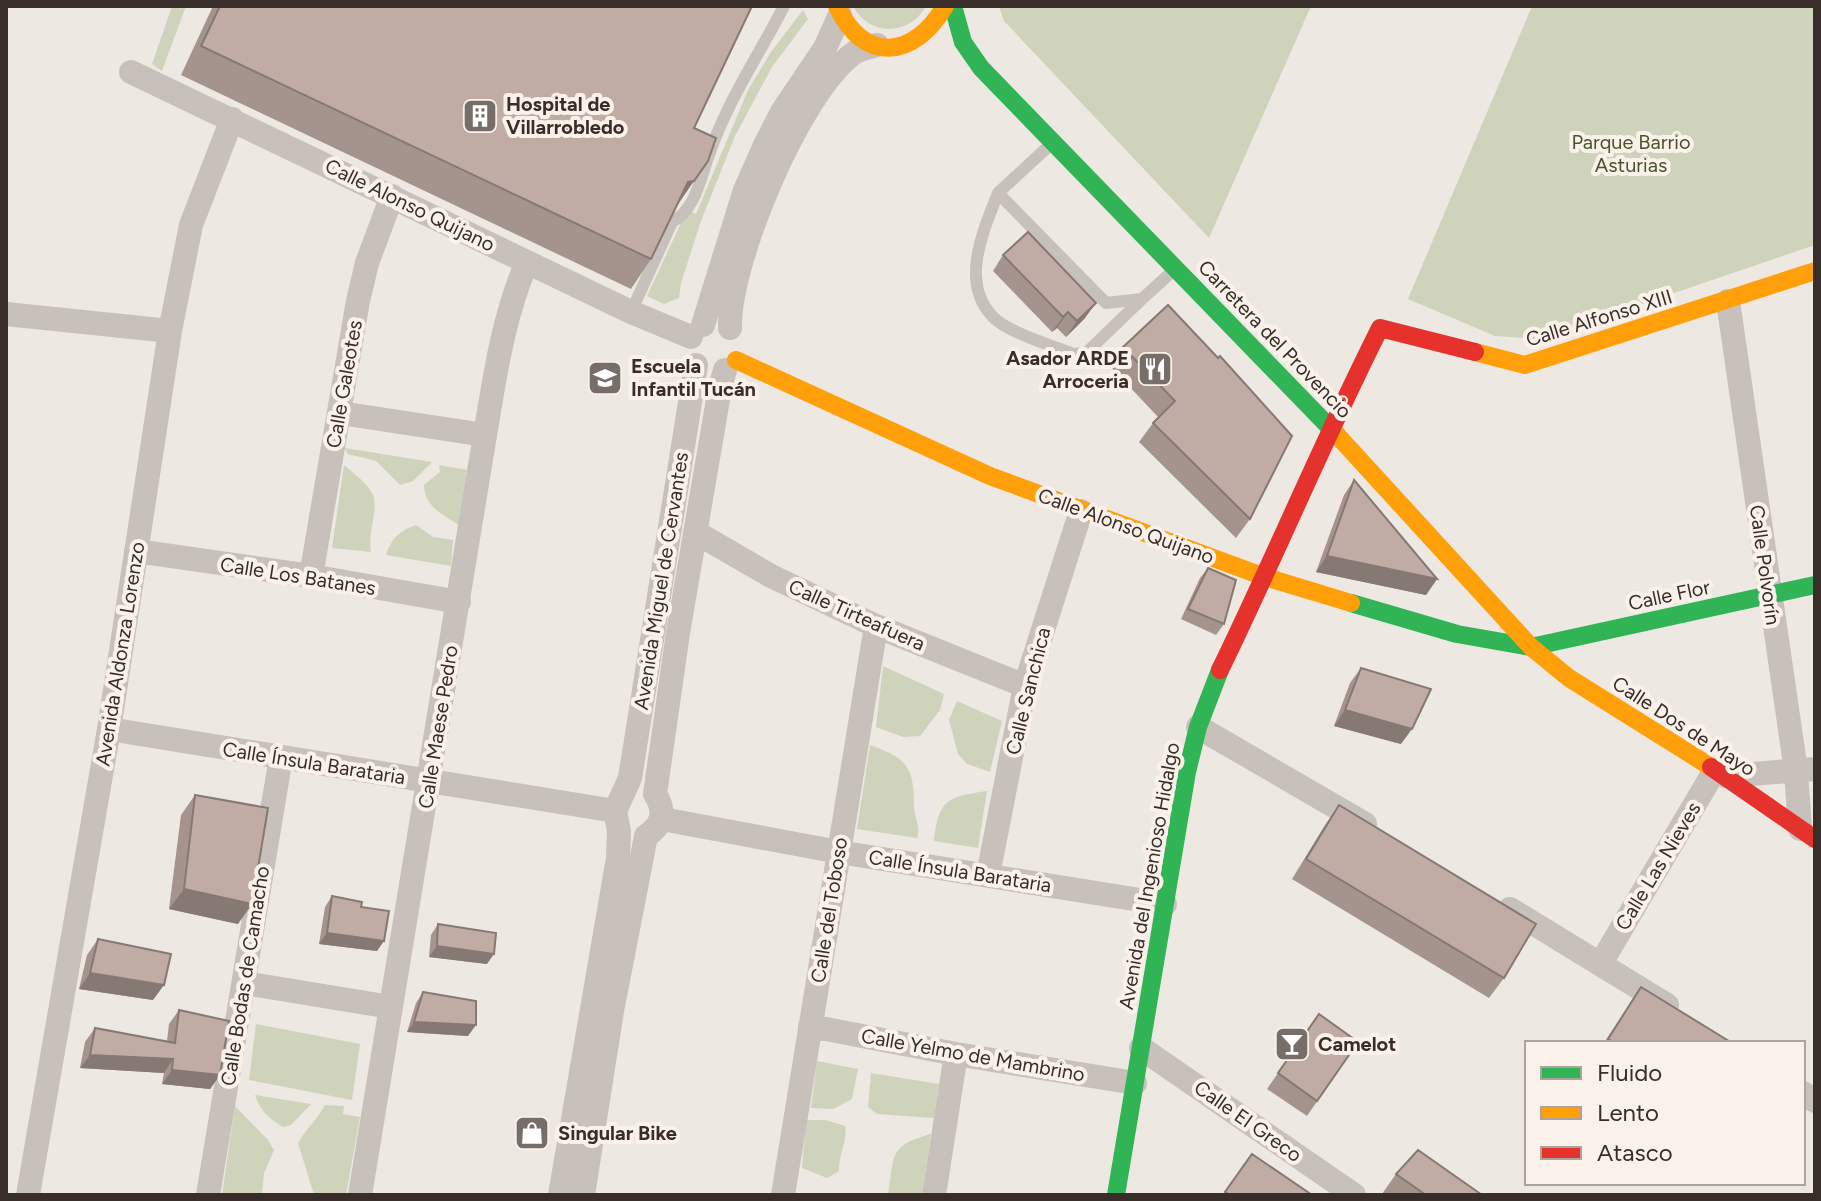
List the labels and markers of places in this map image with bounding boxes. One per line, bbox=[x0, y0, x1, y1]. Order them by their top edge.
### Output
place label: Hospital de Villarrobledo bbox=[506, 92, 625, 139]
building icon: Hospital de Villarrobledo bbox=[461, 97, 499, 135]
place label: Asador ARDE Arroceria bbox=[1006, 346, 1129, 393]
restaurant icon: Asador ARDE Arroceria bbox=[1136, 350, 1174, 388]
place label: Escuela Infantil Tucán bbox=[631, 354, 756, 401]
school or university icon: Escuela Infantil Tucán bbox=[586, 359, 624, 397]
bar icon: Camelot bbox=[1273, 1025, 1311, 1063]
place label: Camelot bbox=[1318, 1032, 1396, 1056]
shop icon: Singular Bike bbox=[513, 1114, 551, 1152]
place label: Singular Bike bbox=[558, 1121, 677, 1145]

